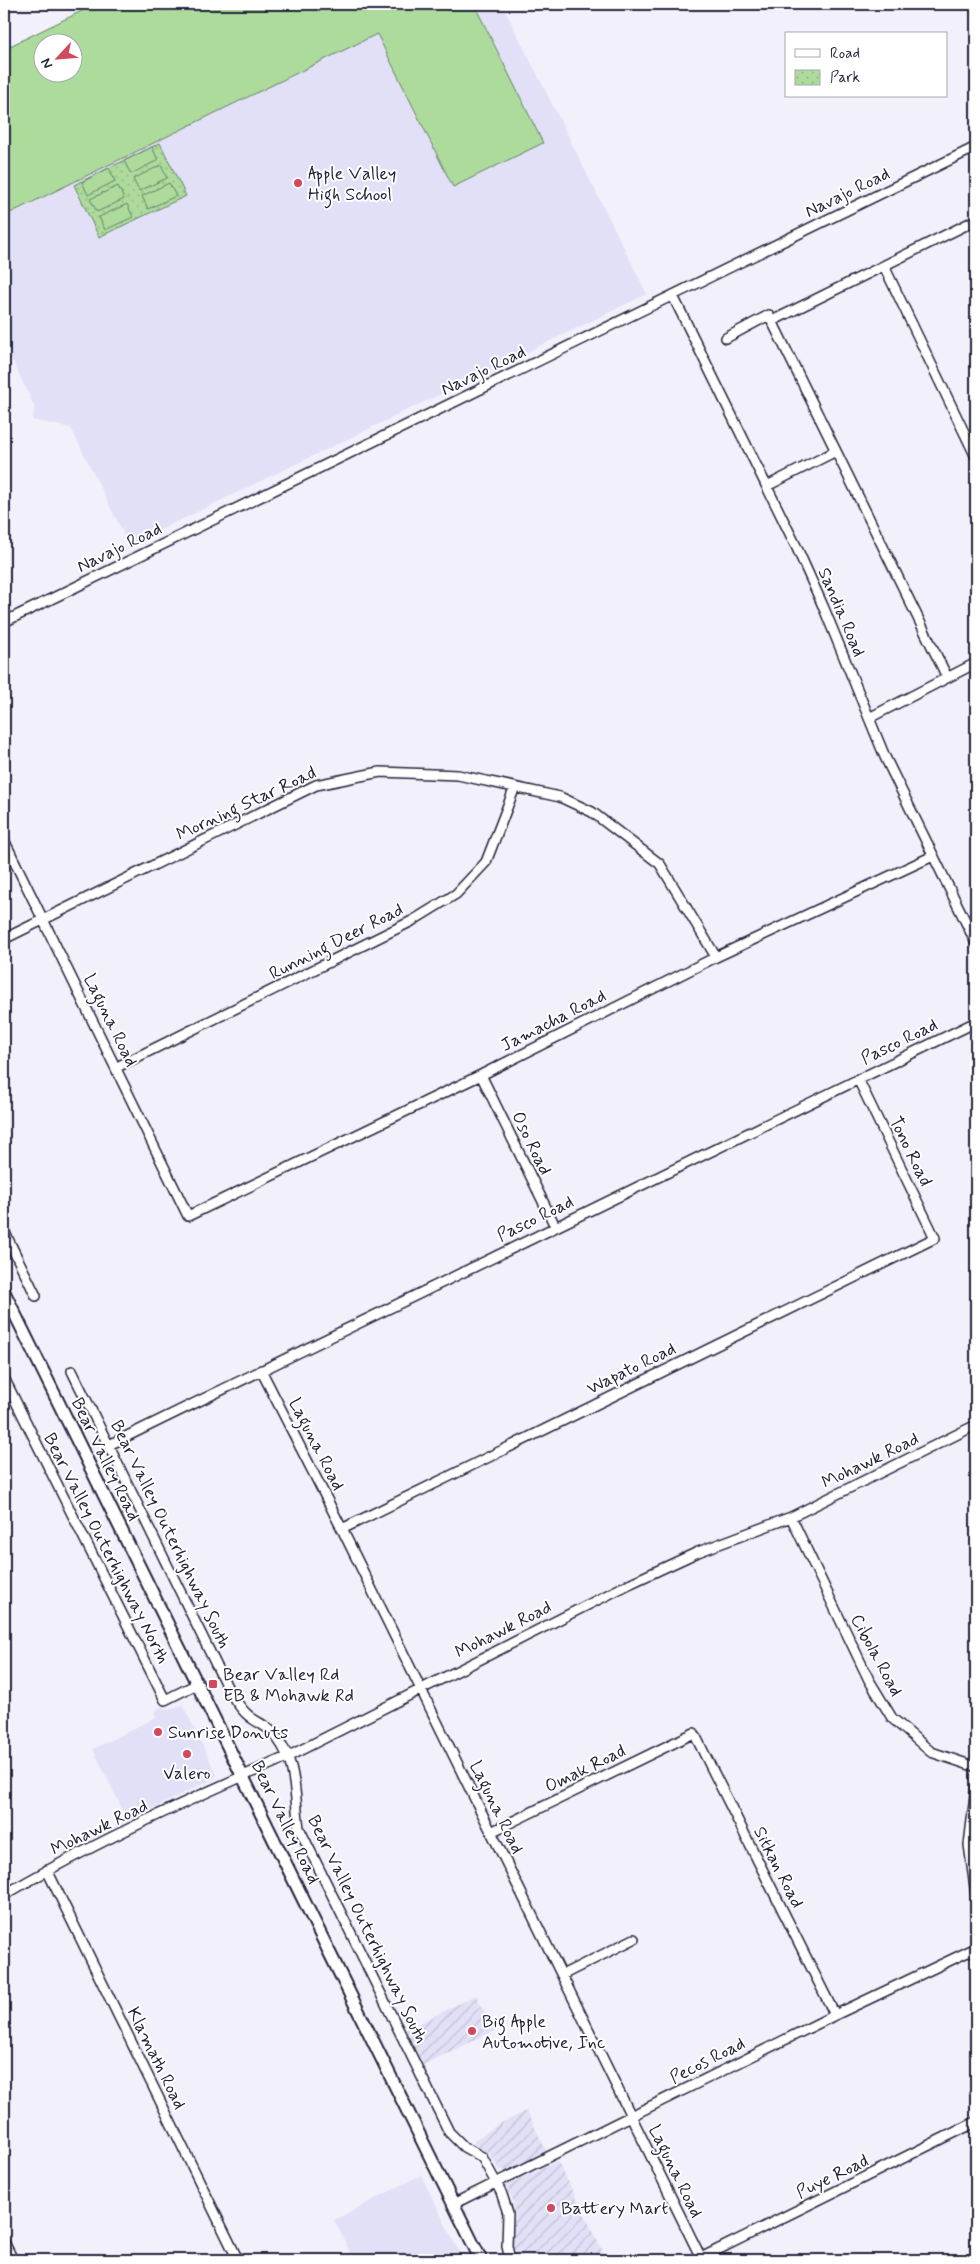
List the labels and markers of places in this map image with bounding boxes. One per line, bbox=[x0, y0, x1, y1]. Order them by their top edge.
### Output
place label: Apple Valley High School bbox=[308, 162, 396, 209]
marker: Apple Valley High School bbox=[292, 177, 304, 189]
place label: Bear Valley Rd EB & Mohawk Rd bbox=[223, 1663, 354, 1708]
marker: Bear Valley Rd EB & Mohawk Rd bbox=[207, 1678, 219, 1690]
place label: Sunrise Donuts bbox=[168, 1721, 288, 1745]
marker: Sunrise Donuts bbox=[152, 1726, 164, 1738]
marker: Valero bbox=[181, 1748, 193, 1760]
place label: Valero bbox=[163, 1762, 211, 1786]
place label: Big Apple Automotive, Inc bbox=[482, 2010, 605, 2055]
marker: Big Apple Automotive, Inc bbox=[466, 2025, 478, 2037]
place label: Battery Mart bbox=[561, 2197, 669, 2221]
marker: Battery Mart bbox=[545, 2202, 557, 2214]

